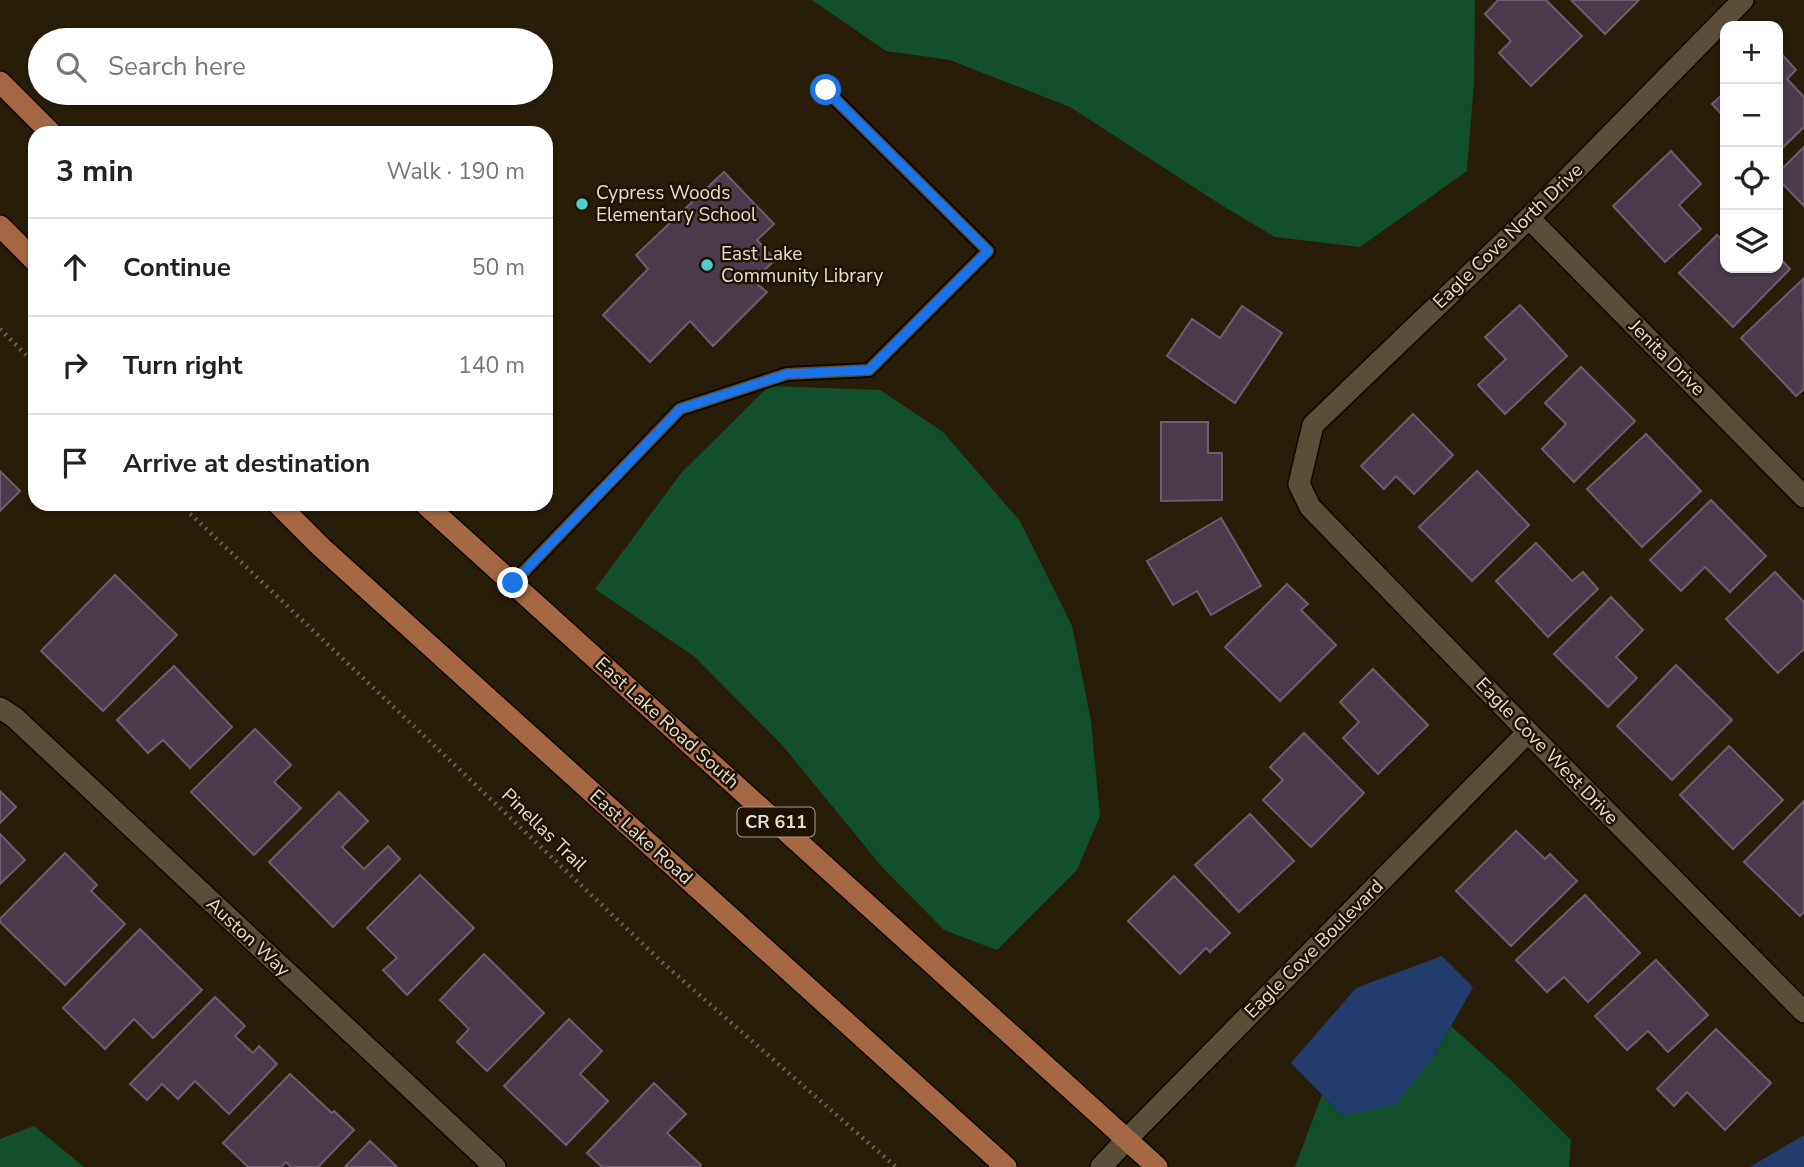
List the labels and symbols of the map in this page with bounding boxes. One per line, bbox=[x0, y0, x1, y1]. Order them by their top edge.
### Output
route start bbox=[810, 74, 841, 105]
street label: Eagle Cove North Drive bbox=[1427, 157, 1589, 315]
place label: Cypress Woods Elementary School bbox=[596, 180, 757, 228]
marker: Cypress Woods Elementary School bbox=[574, 196, 590, 212]
place label: East Lake Community Library bbox=[721, 241, 883, 289]
marker: East Lake Community Library bbox=[699, 257, 715, 273]
street label: Jenita Drive bbox=[1622, 313, 1711, 402]
route end bbox=[497, 567, 528, 598]
street label: East Lake Road South bbox=[589, 651, 745, 795]
street label: Eagle Cove West Drive bbox=[1470, 672, 1624, 830]
street label: Pinellas Trail bbox=[496, 783, 593, 878]
street label: East Lake Road bbox=[584, 784, 698, 890]
road number: CR 611 bbox=[738, 808, 814, 836]
street label: Eagle Cove Boulevard bbox=[1239, 874, 1389, 1024]
street label: Auston Way bbox=[200, 891, 296, 983]

